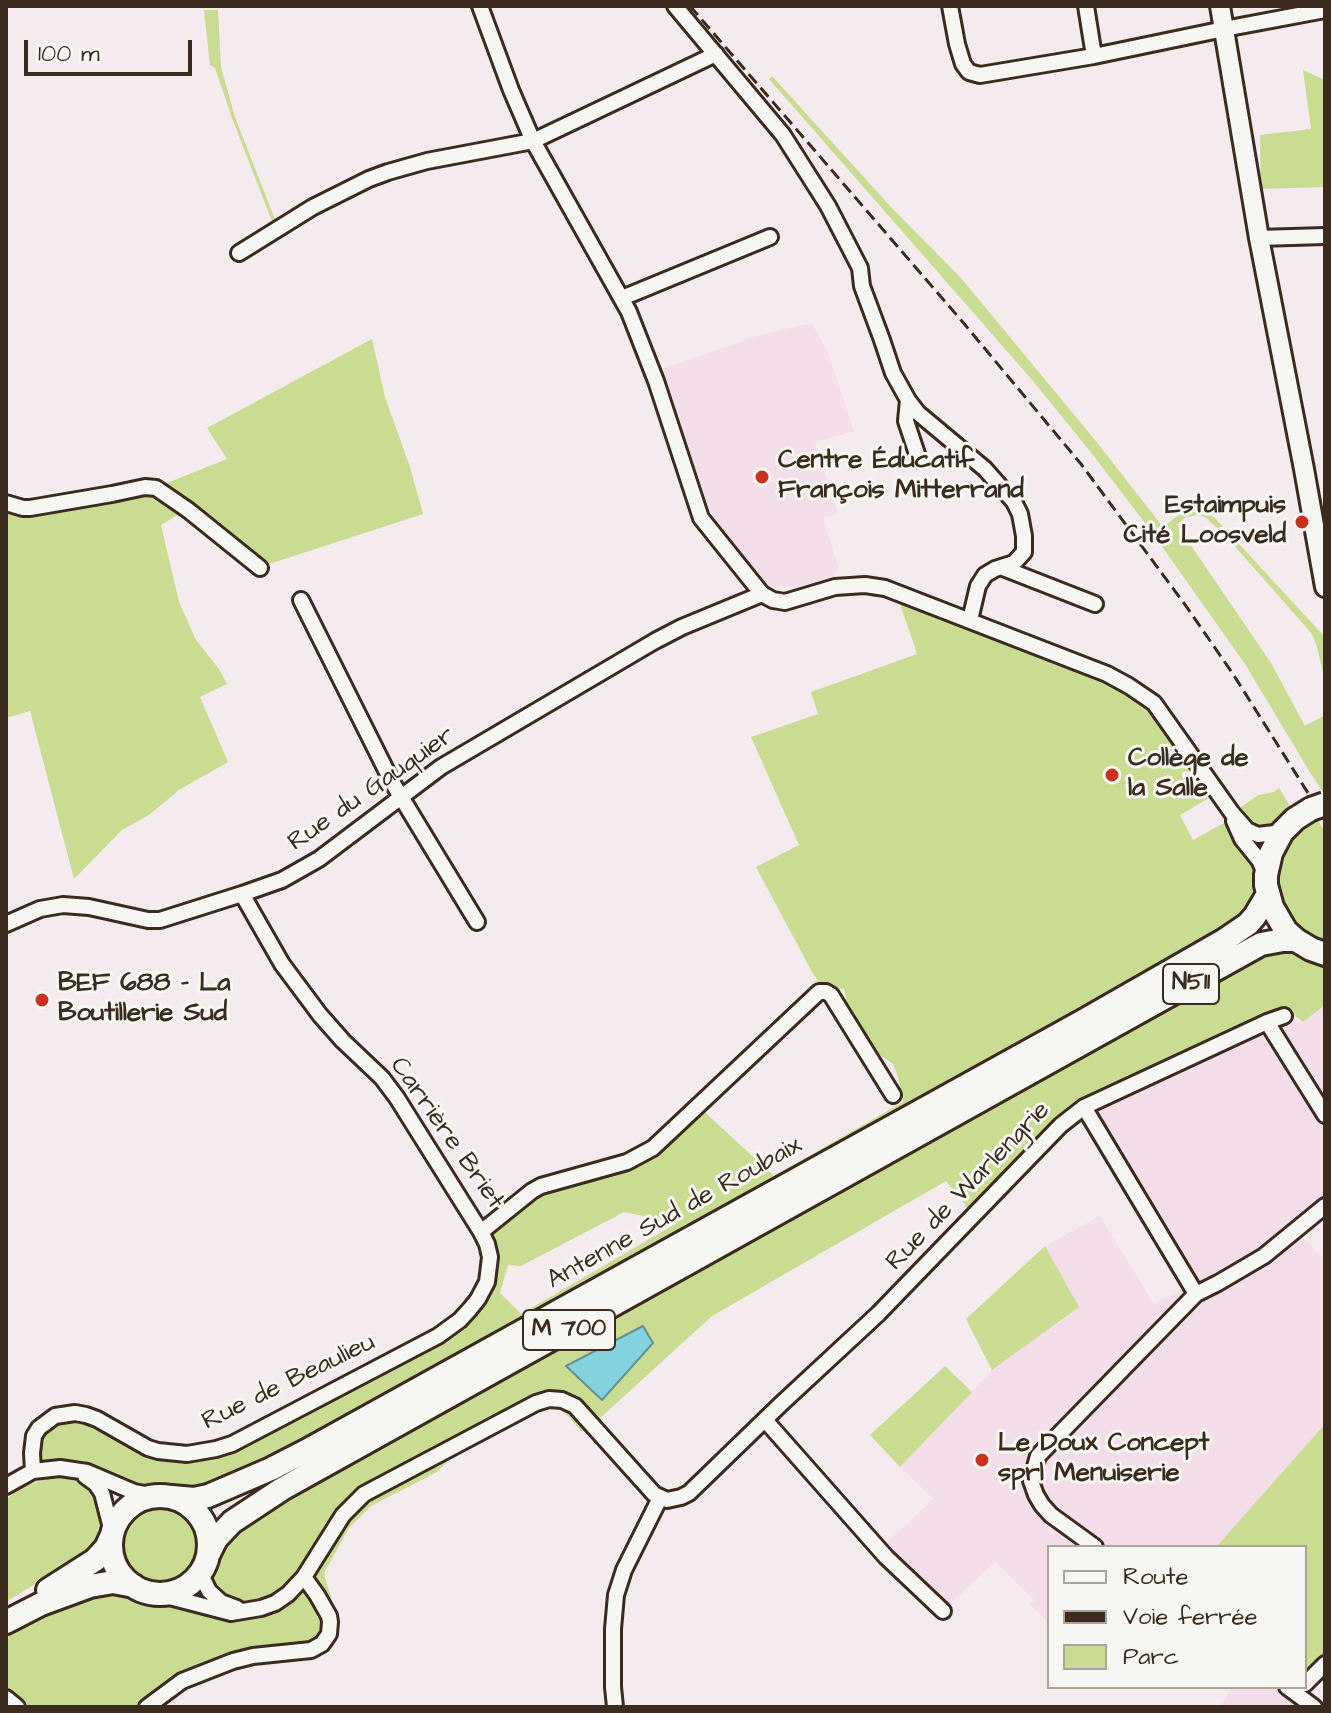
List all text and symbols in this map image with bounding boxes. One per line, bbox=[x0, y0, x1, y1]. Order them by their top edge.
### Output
scale bar bbox=[28, 24, 196, 74]
text: 100 m bbox=[38, 37, 100, 71]
place label: Centre Éducatif François Mitterrand bbox=[778, 446, 1024, 508]
marker: Centre Éducatif François Mitterrand bbox=[753, 468, 771, 486]
place label: Estaimpuis Cité Loosveld bbox=[1123, 491, 1286, 552]
marker: Estaimpuis Cité Loosveld bbox=[1293, 513, 1311, 531]
street label: Rue du Gauquier bbox=[283, 721, 461, 859]
place label: Collège de la Salle bbox=[1128, 744, 1249, 806]
marker: Collège de la Salle bbox=[1103, 766, 1121, 784]
road number: N511 bbox=[1163, 964, 1219, 1004]
place label: BEF 688 - La Boutillerie Sud bbox=[58, 969, 230, 1030]
marker: BEF 688 - La Boutillerie Sud bbox=[33, 991, 51, 1009]
street label: Carrière Briet bbox=[382, 1052, 510, 1216]
street label: Rue de Warlengrie bbox=[880, 1096, 1058, 1278]
street label: Antenne Sud de Roubaix bbox=[542, 1131, 808, 1297]
road number: M 700 bbox=[523, 1310, 615, 1350]
street label: Rue de Beaulieu bbox=[198, 1328, 380, 1438]
place label: Le Doux Concept sprl Menuiserie bbox=[998, 1429, 1209, 1490]
marker: Le Doux Concept sprl Menuiserie bbox=[973, 1451, 991, 1469]
legend bbox=[1047, 1545, 1307, 1689]
text: Route bbox=[1123, 1560, 1188, 1594]
text: Voie ferrée bbox=[1123, 1600, 1257, 1634]
text: Parc bbox=[1123, 1640, 1179, 1674]

